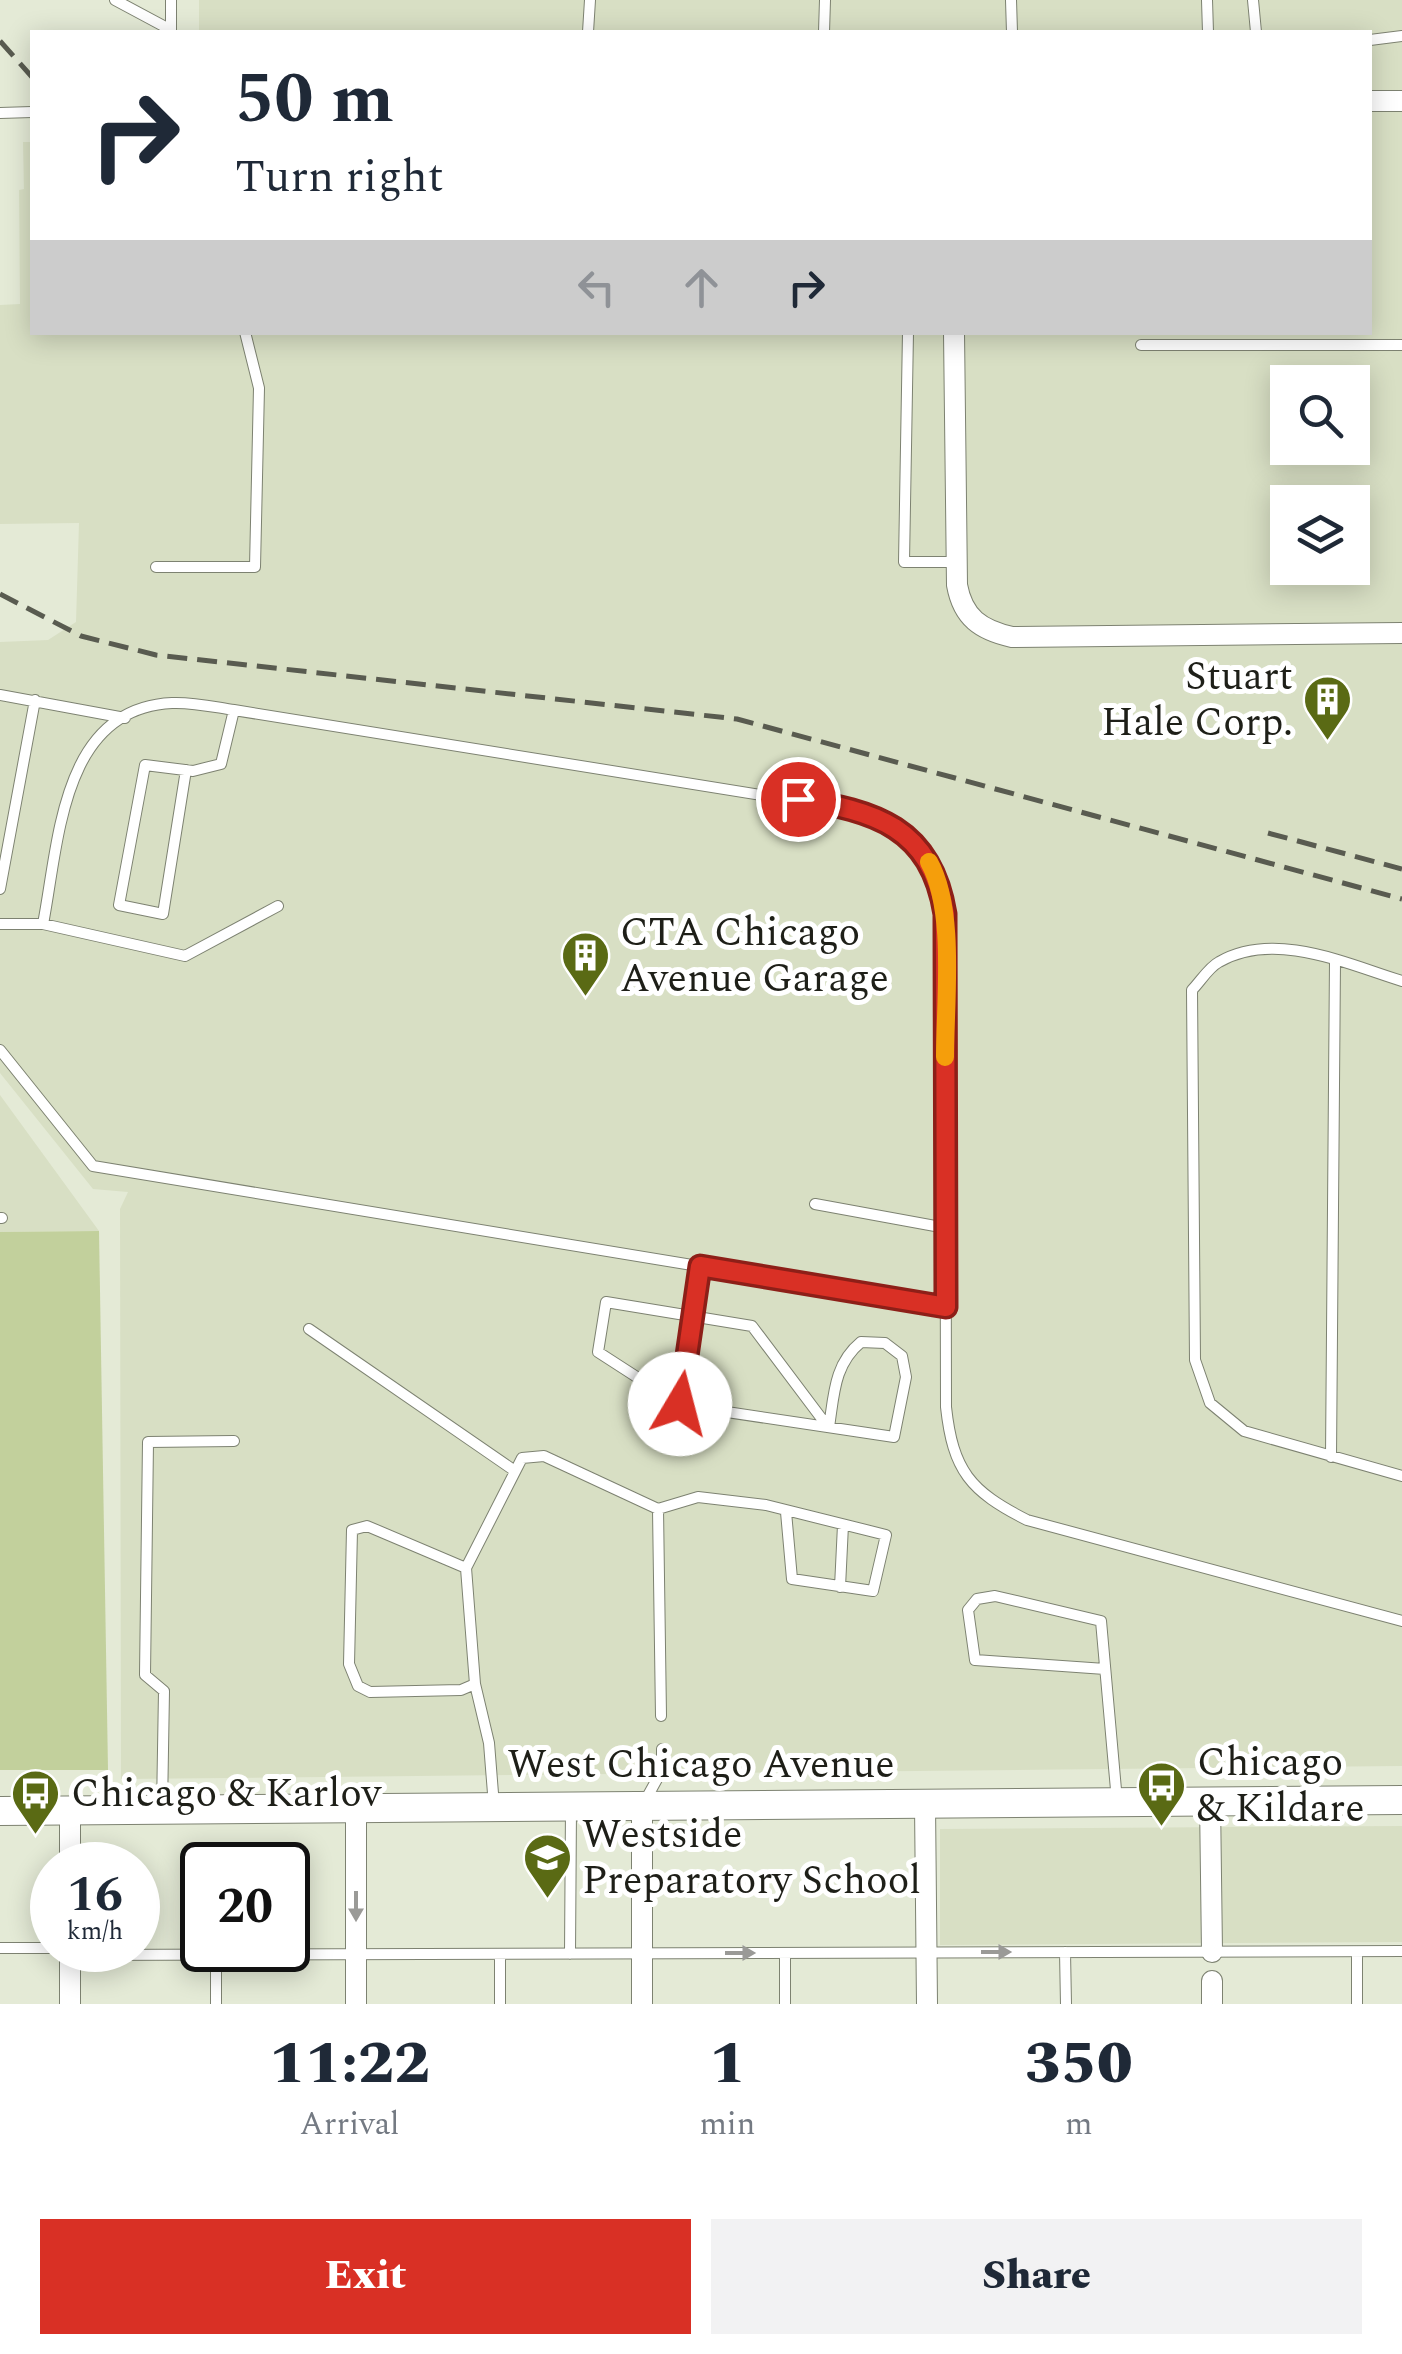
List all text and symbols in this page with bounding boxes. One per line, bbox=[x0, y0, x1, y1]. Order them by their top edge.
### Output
text: 50 m bbox=[235, 47, 394, 153]
icon: right bbox=[70, 70, 200, 200]
text: Turn right bbox=[235, 143, 444, 212]
icon: left bbox=[569, 260, 624, 315]
icon: ahead bbox=[674, 260, 729, 315]
icon: right bbox=[779, 260, 834, 315]
map controls bbox=[1270, 365, 1370, 585]
button: search bbox=[1270, 365, 1370, 465]
button: layers bbox=[1270, 485, 1370, 585]
place label: Stuart Hale Corp. bbox=[1101, 647, 1293, 754]
building icon: Stuart Hale Corp. bbox=[1302, 674, 1354, 742]
pin bbox=[756, 757, 841, 842]
icon: arrive bbox=[771, 772, 826, 827]
place label: CTA Chicago Avenue Garage bbox=[620, 903, 889, 1010]
building icon: CTA Chicago Avenue Garage bbox=[559, 930, 611, 998]
position arrow bbox=[628, 1352, 732, 1456]
place label: Chicago & Kildare bbox=[1197, 1733, 1365, 1840]
street label: West Chicago Avenue bbox=[507, 1735, 895, 1796]
bus stop icon: Chicago & Kildare bbox=[1136, 1760, 1188, 1828]
place label: Chicago & Karlov bbox=[71, 1764, 383, 1825]
bus stop icon: Chicago & Karlov bbox=[10, 1768, 62, 1836]
place label: Westside Preparatory School bbox=[582, 1805, 921, 1912]
school or university icon: Westside Preparatory School bbox=[521, 1832, 573, 1900]
speed limit sign: 20 bbox=[180, 1842, 310, 1972]
text: 16 bbox=[67, 1857, 123, 1933]
one-way arrow bbox=[348, 1890, 364, 1922]
text: km/h bbox=[67, 1913, 123, 1951]
one-way arrow bbox=[980, 1944, 1012, 1960]
one-way arrow bbox=[724, 1945, 756, 1961]
text: 11:22 bbox=[269, 2018, 430, 2110]
text: 1 bbox=[709, 2018, 745, 2110]
text: 350 bbox=[1025, 2018, 1133, 2110]
text: Arrival bbox=[300, 2100, 400, 2149]
text: min bbox=[699, 2100, 755, 2149]
text: m bbox=[1065, 2100, 1092, 2149]
button: Exit bbox=[40, 2219, 691, 2334]
button: Share bbox=[711, 2219, 1362, 2334]

